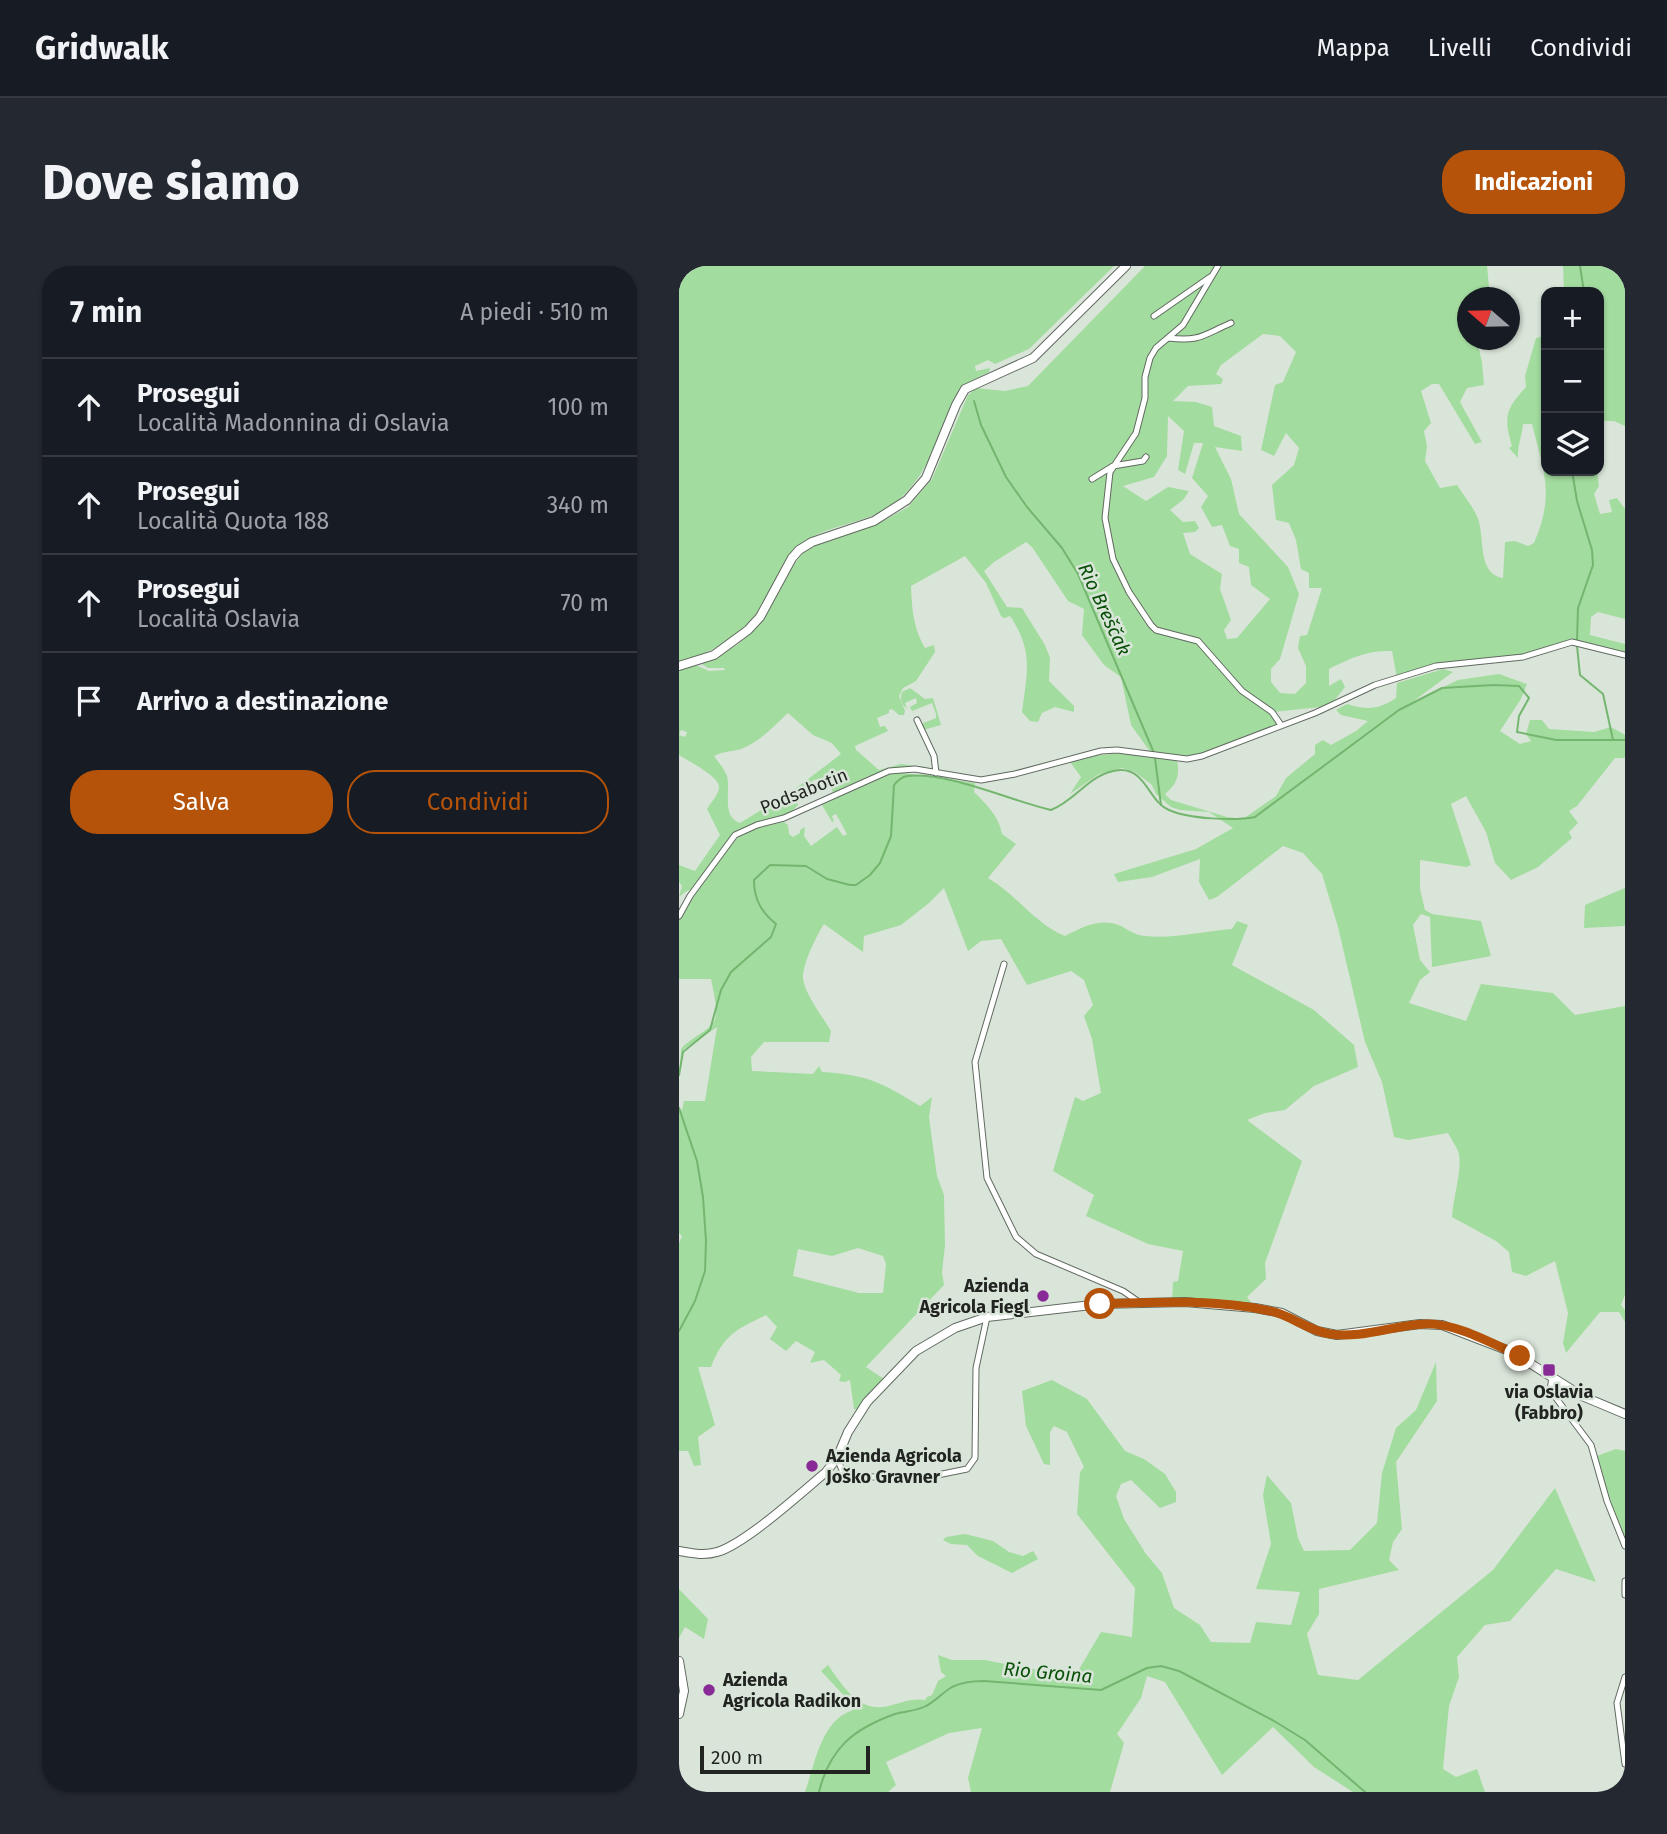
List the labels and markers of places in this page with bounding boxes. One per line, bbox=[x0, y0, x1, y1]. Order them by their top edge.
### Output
place label: Azienda Agricola Fiegl bbox=[918, 1275, 1030, 1318]
marker: Azienda Agricola Fiegl bbox=[1035, 1288, 1051, 1304]
marker: via Oslavia (Fabbro) bbox=[1541, 1362, 1557, 1378]
place label: via Oslavia (Fabbro) bbox=[1504, 1381, 1593, 1424]
place label: Azienda Agricola Joško Gravner bbox=[825, 1445, 962, 1488]
marker: Azienda Agricola Joško Gravner bbox=[804, 1458, 820, 1474]
place label: Azienda Agricola Radikon bbox=[722, 1669, 861, 1712]
marker: Azienda Agricola Radikon bbox=[701, 1682, 717, 1698]

